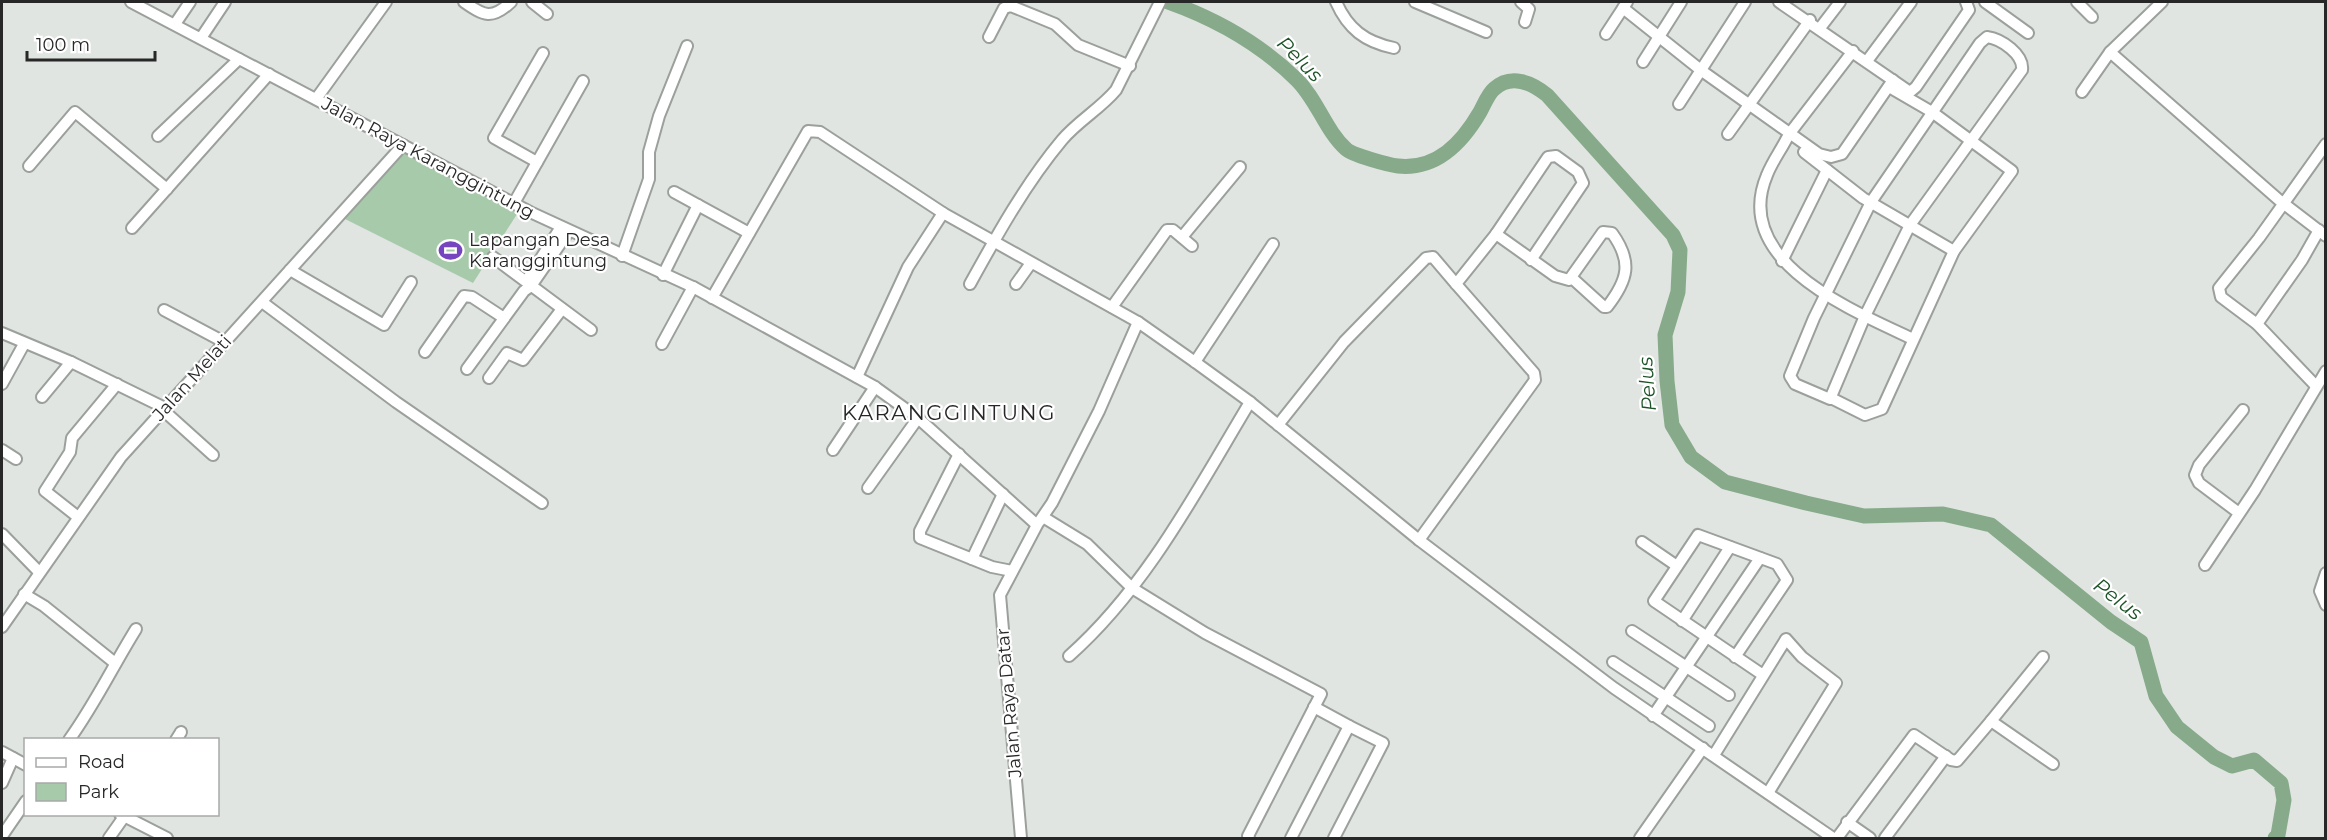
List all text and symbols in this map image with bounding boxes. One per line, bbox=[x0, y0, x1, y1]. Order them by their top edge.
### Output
scale bar bbox=[27, 24, 154, 62]
water label: Pelus bbox=[1272, 31, 1328, 87]
text: 100 m bbox=[36, 34, 90, 56]
street label: Jalan Raya Karanggintung bbox=[317, 92, 538, 224]
place label: Lapangan Desa Karanggintung bbox=[469, 229, 610, 272]
sports icon: Lapangan Desa Karanggintung bbox=[438, 237, 464, 263]
street label: Jalan Melati bbox=[147, 331, 236, 426]
water label: Pelus bbox=[1633, 356, 1661, 412]
district label: KARANGGINTUNG bbox=[842, 400, 1056, 425]
water label: Pelus bbox=[2089, 573, 2147, 625]
street label: Jalan Raya Datar bbox=[991, 627, 1027, 780]
legend bbox=[24, 738, 219, 816]
text: Road bbox=[78, 751, 125, 773]
text: Park bbox=[78, 781, 119, 803]

